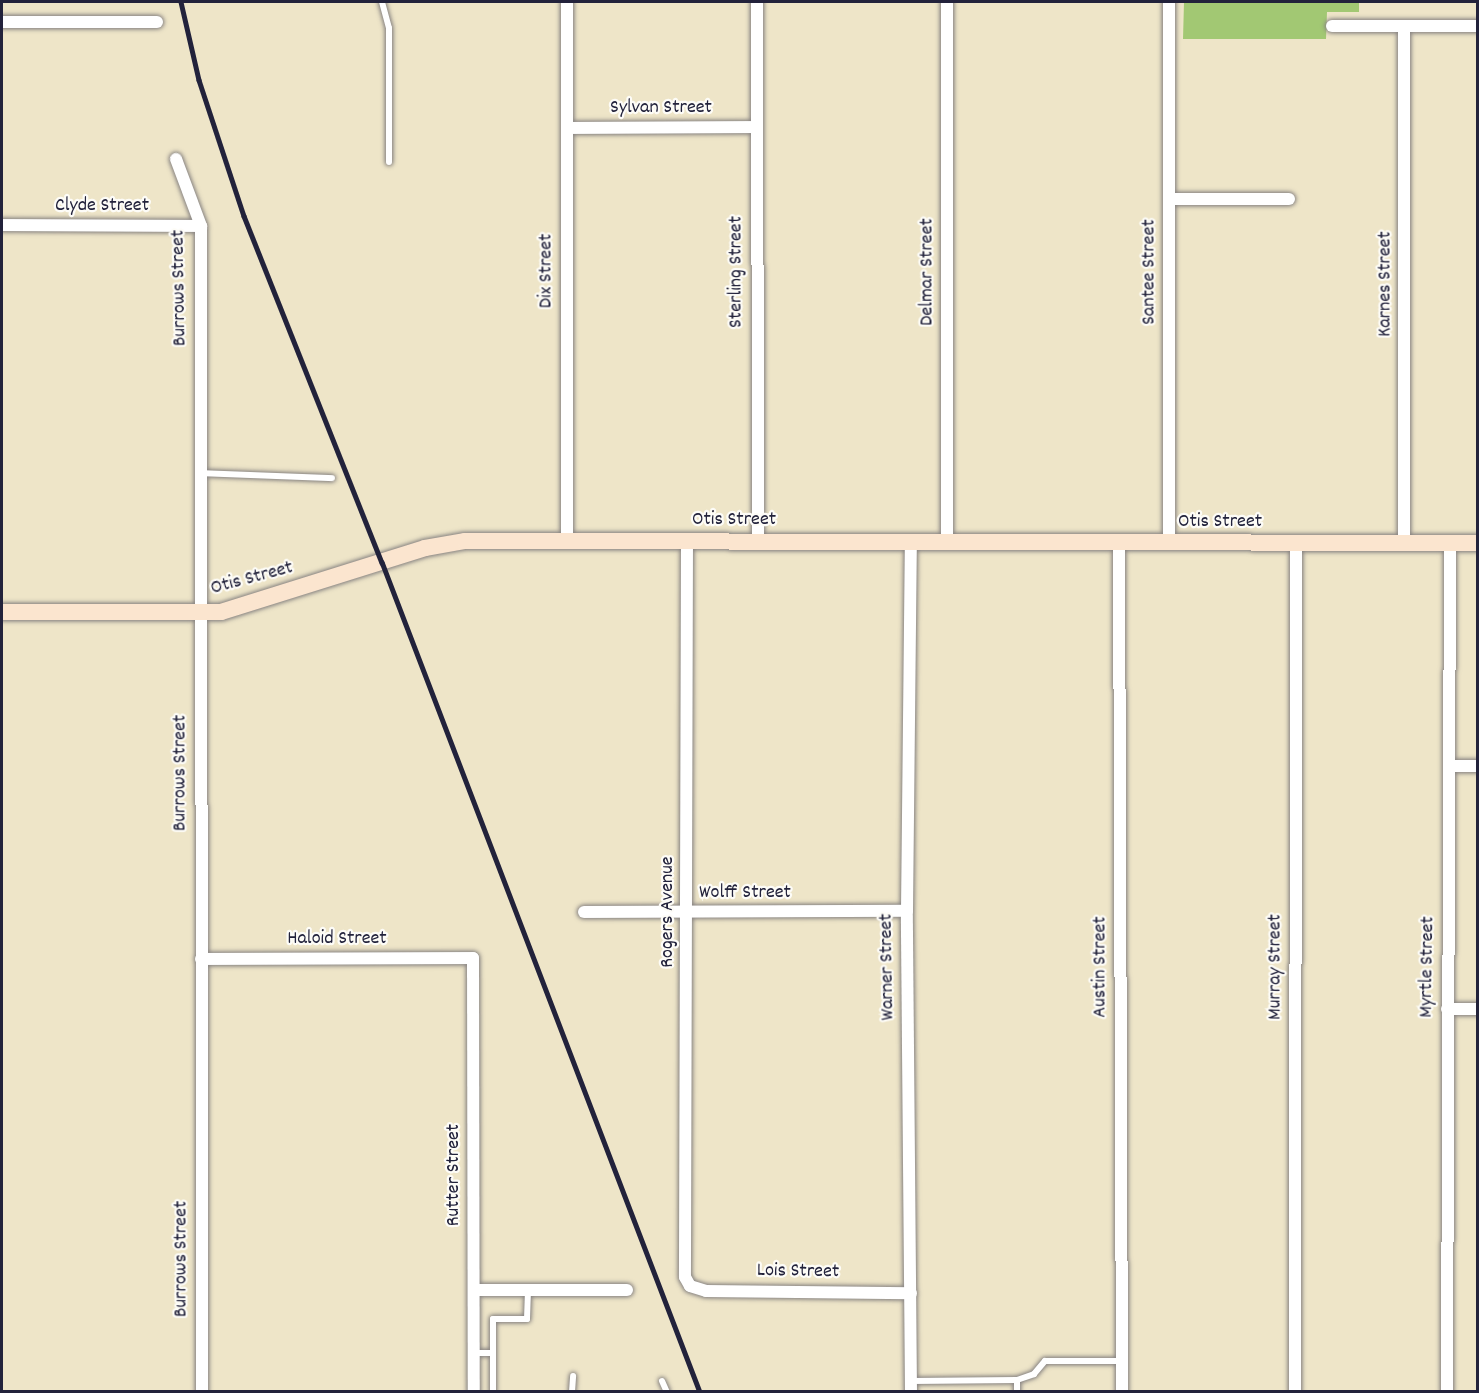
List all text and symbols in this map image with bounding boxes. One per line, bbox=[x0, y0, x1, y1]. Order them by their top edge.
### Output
street label: Sylvan Street bbox=[610, 96, 712, 120]
street label: Clyde Street bbox=[55, 194, 149, 218]
street label: Sterling Street bbox=[725, 216, 749, 328]
street label: Delmar Street bbox=[916, 218, 940, 326]
street label: Santee Street bbox=[1138, 219, 1162, 325]
street label: Burrows Street bbox=[167, 230, 193, 346]
street label: Karnes Street bbox=[1374, 231, 1398, 337]
street label: Dix Street bbox=[535, 234, 559, 308]
street label: Otis Street bbox=[692, 508, 776, 532]
street label: Otis Street bbox=[1178, 510, 1262, 534]
street label: Otis Street bbox=[208, 557, 296, 601]
street label: Burrows Street bbox=[169, 715, 193, 831]
street label: Rogers Avenue bbox=[656, 856, 680, 968]
street label: Wolff Street bbox=[699, 881, 791, 905]
street label: Warner Street bbox=[875, 913, 901, 1021]
street label: Murray Street bbox=[1264, 914, 1288, 1020]
street label: Austin Street bbox=[1089, 916, 1113, 1018]
street label: Myrtle Street bbox=[1415, 916, 1441, 1018]
street label: Haloid Street bbox=[287, 927, 387, 951]
street label: Rutter Street bbox=[442, 1124, 466, 1226]
street label: Burrows Street bbox=[170, 1201, 194, 1317]
street label: Lois Street bbox=[757, 1259, 839, 1285]

